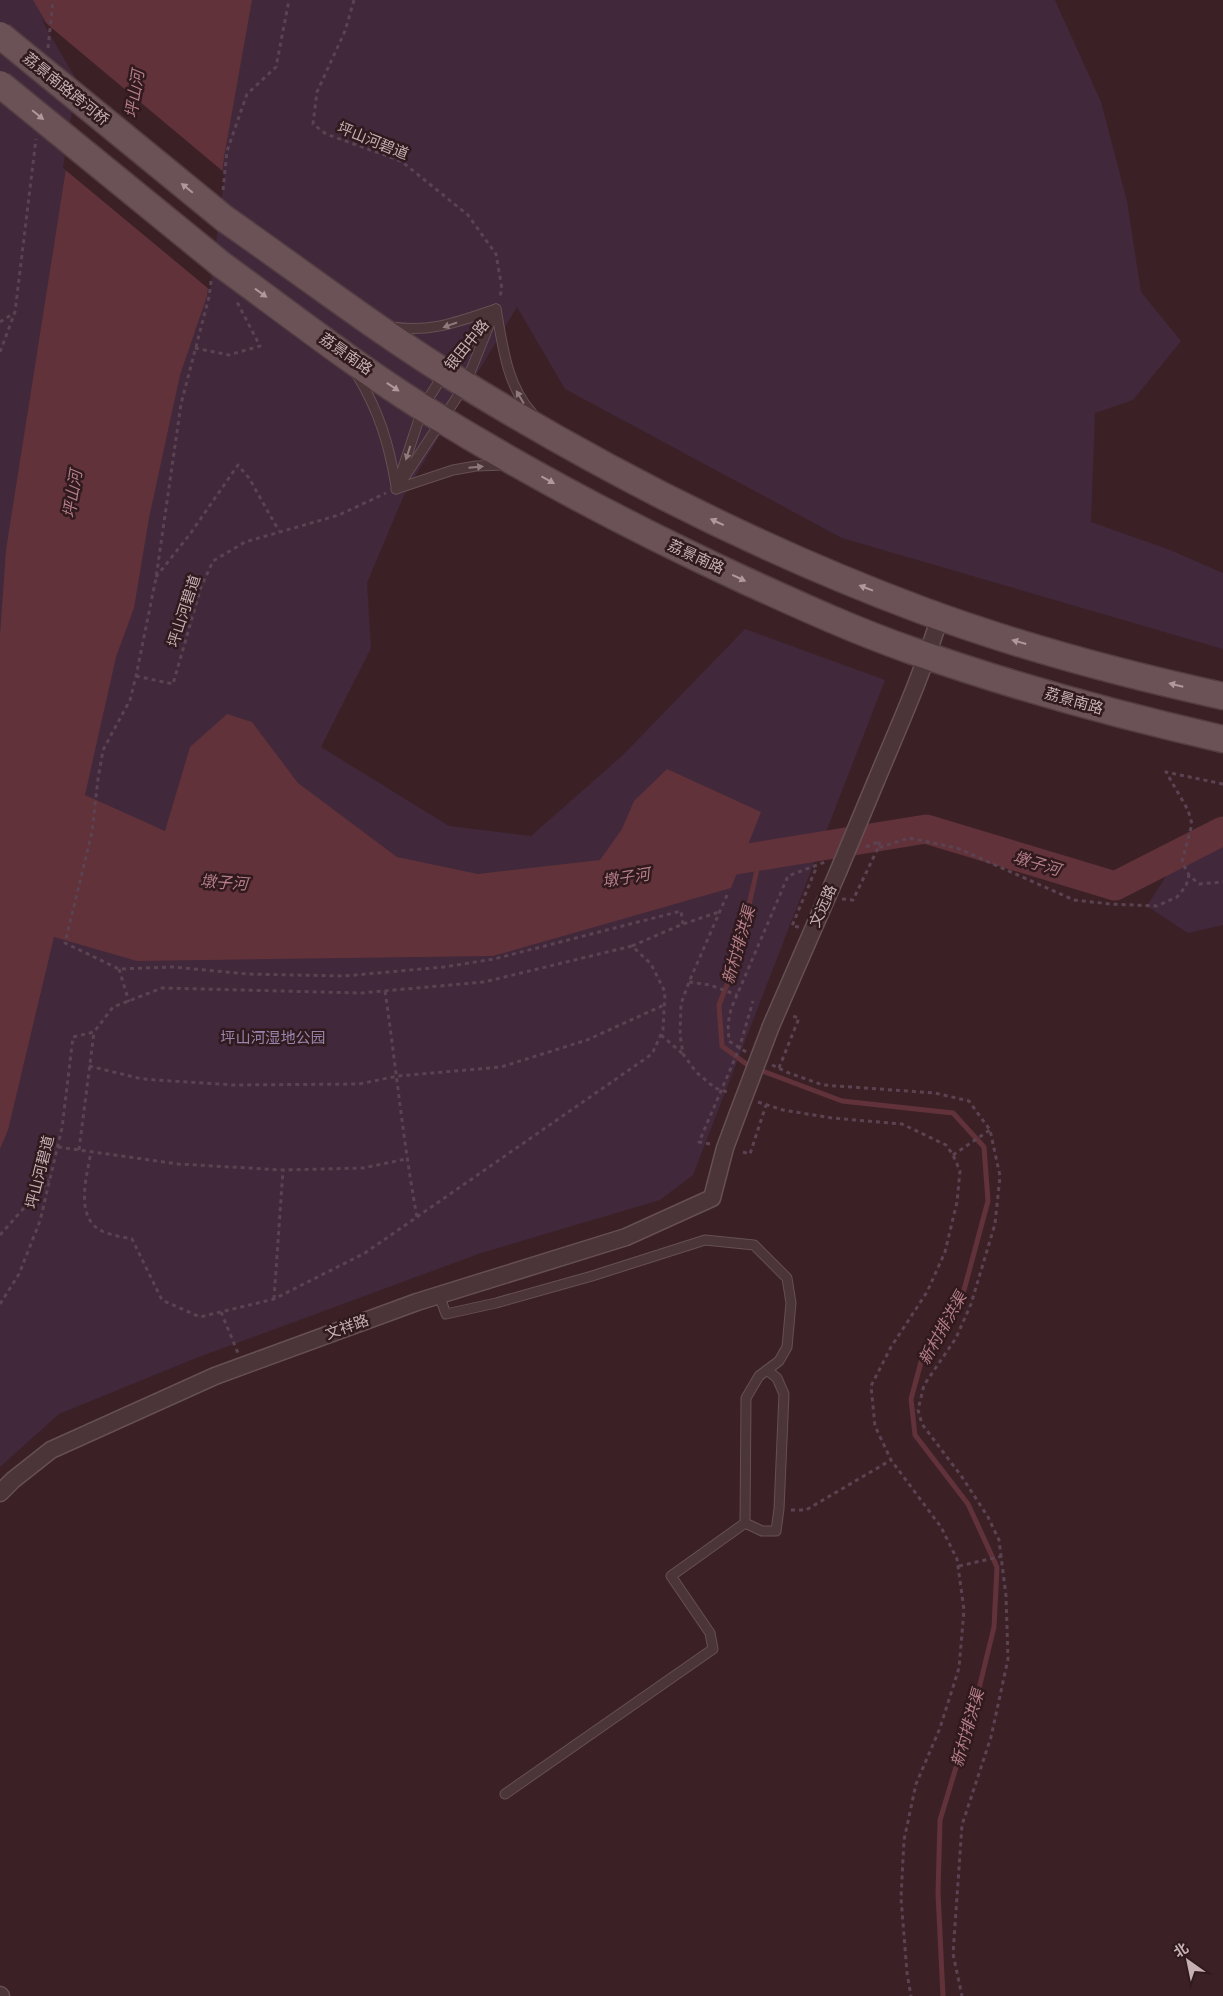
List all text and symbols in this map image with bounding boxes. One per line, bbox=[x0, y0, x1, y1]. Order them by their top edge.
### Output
street label: 荔景南路跨河桥 bbox=[20, 49, 112, 128]
water label: 坪山河 bbox=[121, 66, 147, 119]
one-way arrow bbox=[31, 109, 44, 120]
street label: 坪山河碧道 bbox=[335, 119, 411, 162]
one-way arrow bbox=[181, 182, 194, 193]
one-way arrow bbox=[254, 288, 268, 298]
street label: 银田中路 bbox=[441, 316, 492, 373]
one-way arrow bbox=[442, 321, 457, 329]
street label: 荔景南路 bbox=[317, 329, 376, 378]
one-way arrow bbox=[387, 382, 400, 392]
one-way arrow bbox=[515, 390, 524, 403]
one-way arrow bbox=[403, 446, 411, 461]
one-way arrow bbox=[469, 462, 485, 470]
water label: 坪山河 bbox=[59, 466, 85, 519]
one-way arrow bbox=[540, 476, 555, 484]
one-way arrow bbox=[710, 518, 724, 526]
street label: 荔景南路 bbox=[665, 536, 727, 577]
street label: 坪山河碧道 bbox=[164, 573, 203, 649]
one-way arrow bbox=[732, 574, 746, 582]
one-way arrow bbox=[858, 584, 873, 592]
one-way arrow bbox=[1011, 637, 1026, 645]
one-way arrow bbox=[1168, 681, 1183, 689]
street label: 荔景南路 bbox=[1043, 684, 1105, 717]
water label: 墩子河 bbox=[1011, 847, 1065, 879]
water label: 墩子河 bbox=[601, 864, 654, 890]
water label: 墩子河 bbox=[199, 871, 252, 893]
street label: 文远路 bbox=[806, 882, 839, 930]
water label: 新村排洪渠 bbox=[718, 902, 758, 986]
park label: 坪山河湿地公园 bbox=[220, 1029, 326, 1046]
street label: 坪山河碧道 bbox=[22, 1133, 57, 1210]
water label: 新村排洪渠 bbox=[915, 1287, 970, 1367]
street label: 文祥路 bbox=[323, 1311, 371, 1342]
water label: 新村排洪渠 bbox=[947, 1685, 987, 1769]
north arrow bbox=[1163, 1936, 1213, 1986]
text: 北 bbox=[1171, 1940, 1191, 1961]

